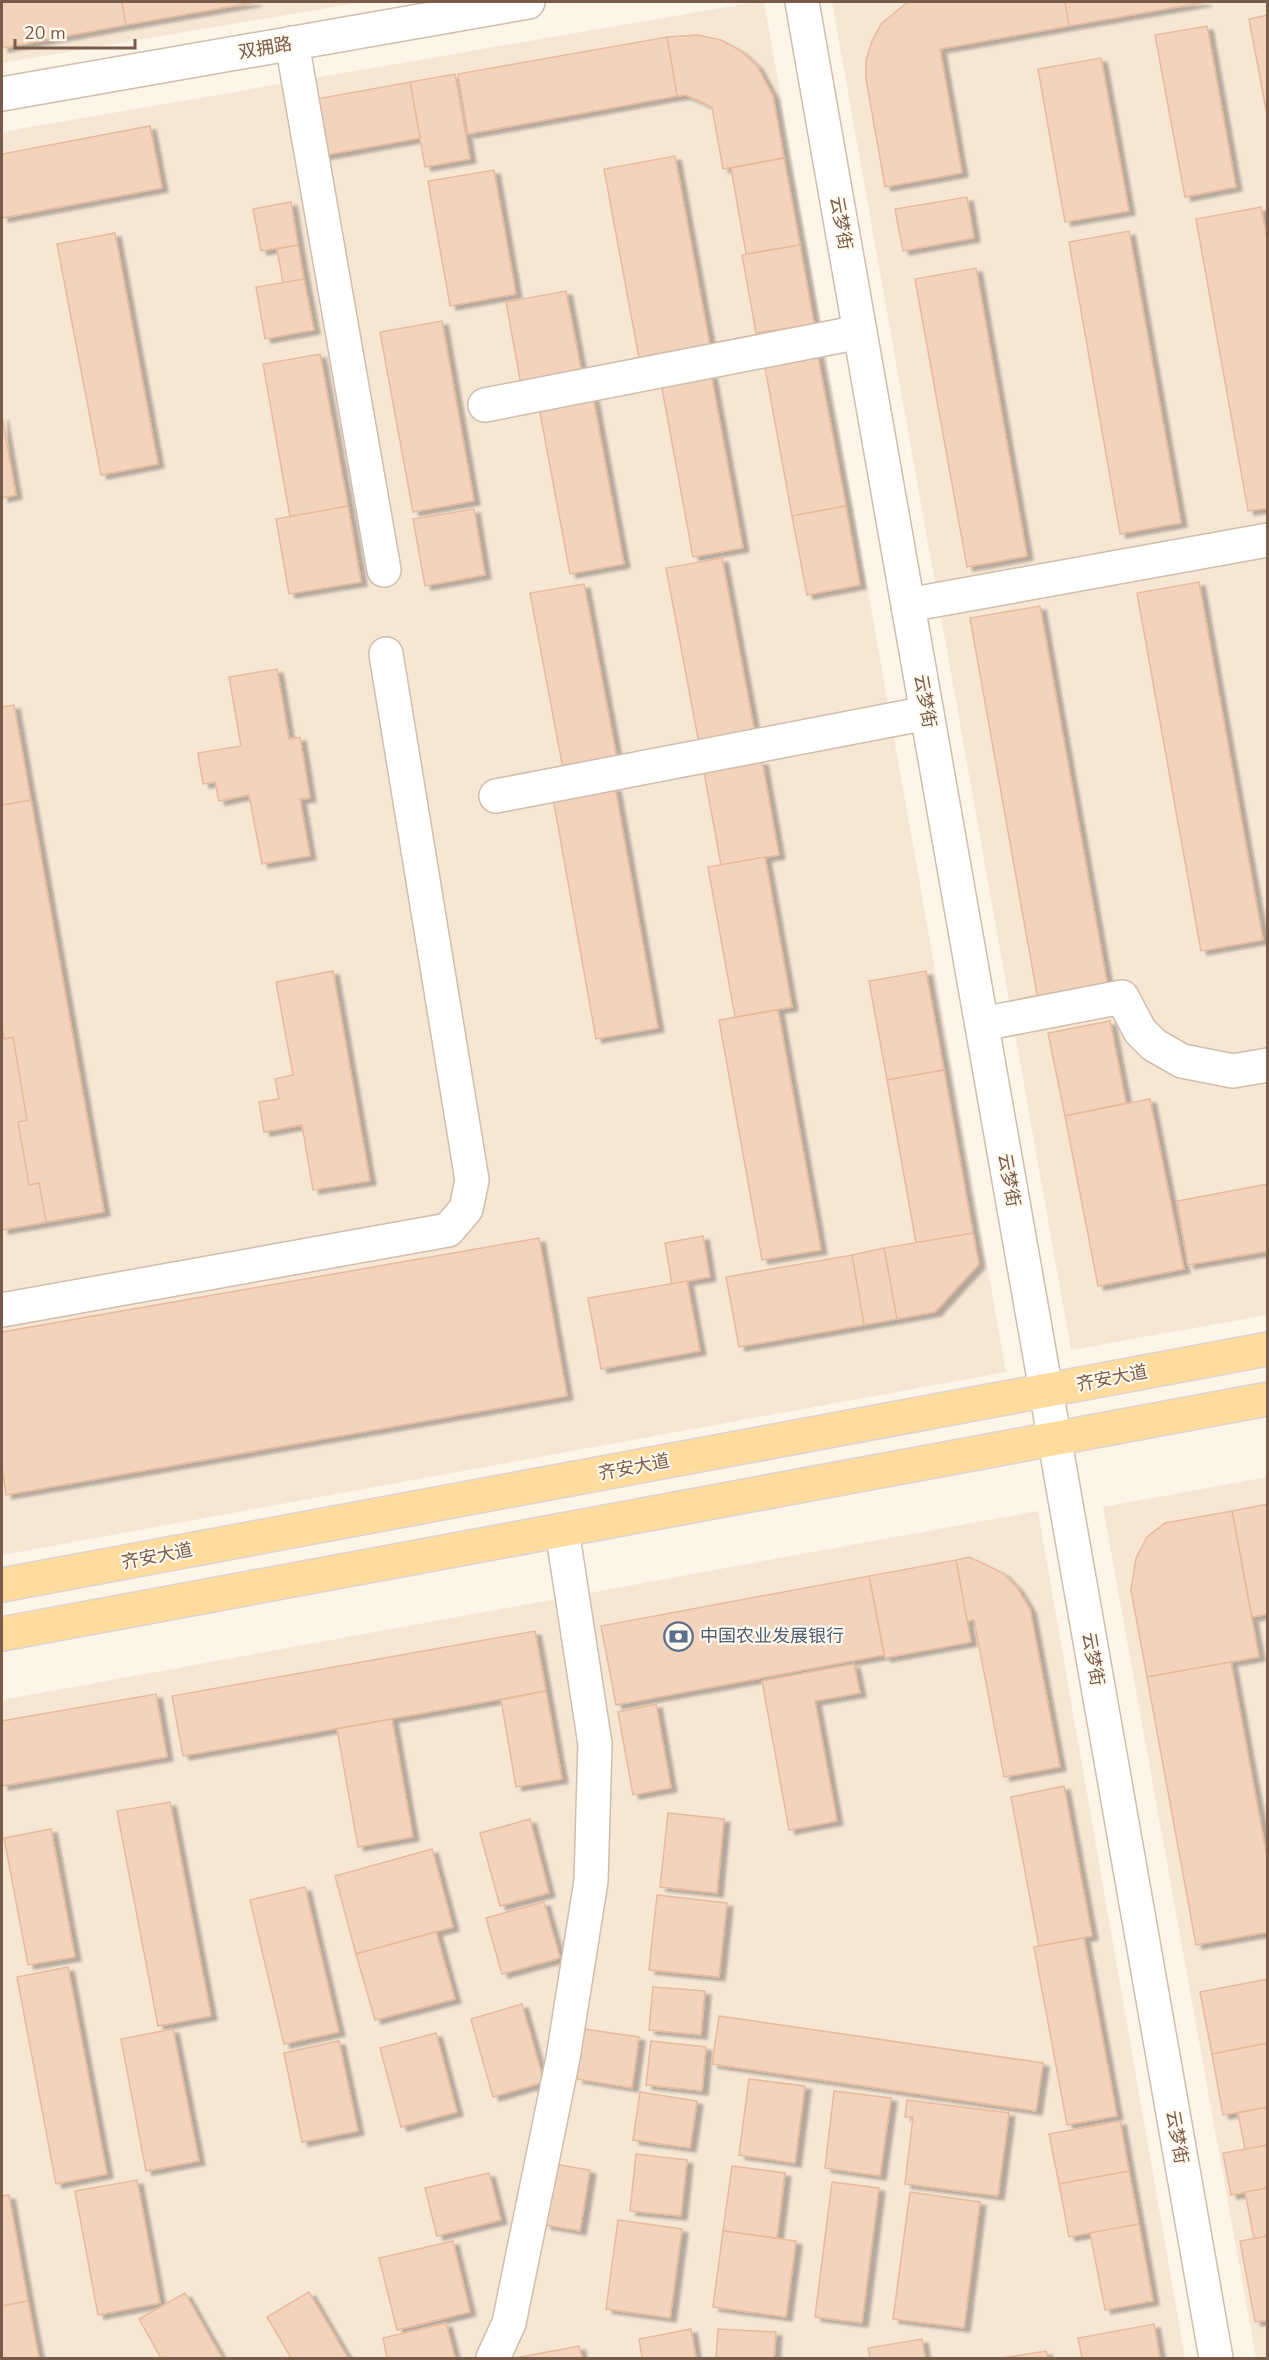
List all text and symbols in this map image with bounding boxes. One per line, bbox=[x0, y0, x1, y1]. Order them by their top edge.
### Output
scale bar bbox=[15, 12, 135, 50]
text: 20 m bbox=[24, 21, 66, 45]
street label: 双拥路 bbox=[236, 31, 294, 65]
street label: 云梦街 bbox=[824, 194, 858, 252]
street label: 云梦街 bbox=[908, 672, 942, 730]
street label: 云梦街 bbox=[992, 1151, 1026, 1209]
street label: 齐安大道 bbox=[1074, 1359, 1150, 1397]
street label: 齐安大道 bbox=[596, 1448, 672, 1486]
street label: 齐安大道 bbox=[119, 1537, 195, 1575]
bank icon: 中国农业发展银行 bbox=[663, 1620, 695, 1652]
place label: 中国农业发展银行 bbox=[700, 1624, 844, 1648]
street label: 云梦街 bbox=[1076, 1630, 1110, 1688]
street label: 云梦街 bbox=[1160, 2108, 1194, 2166]

